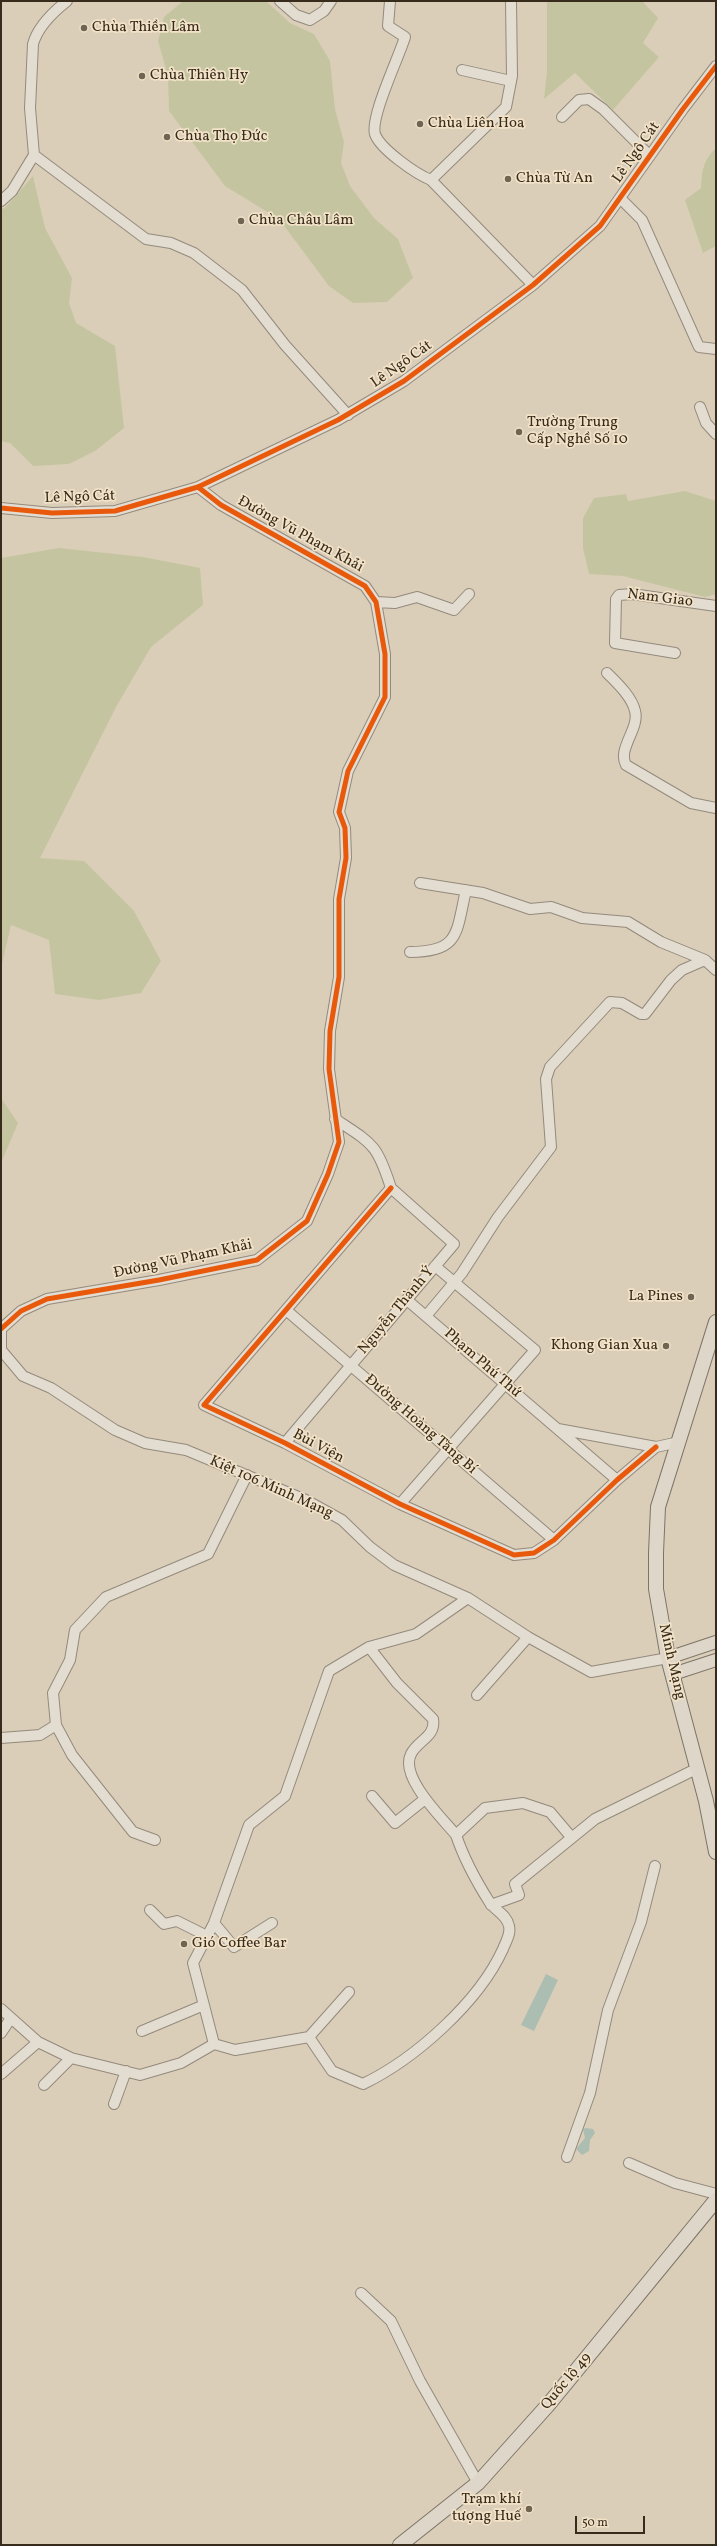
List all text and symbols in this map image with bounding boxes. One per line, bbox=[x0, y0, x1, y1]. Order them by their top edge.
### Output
place label: Chùa Thiền Lâm bbox=[92, 19, 200, 37]
marker: Chùa Thiền Lâm bbox=[79, 23, 89, 33]
place label: Chùa Thiên Hy bbox=[150, 67, 248, 85]
marker: Chùa Thiên Hy bbox=[137, 71, 147, 81]
place label: Chùa Liên Hoa bbox=[428, 115, 524, 133]
marker: Chùa Liên Hoa bbox=[415, 119, 425, 129]
street label: Lê Ngô Cát bbox=[609, 119, 665, 187]
place label: Chùa Thọ Đức bbox=[175, 128, 267, 146]
marker: Chùa Thọ Đức bbox=[162, 132, 172, 142]
place label: Chùa Từ An bbox=[516, 170, 593, 188]
marker: Chùa Từ An bbox=[503, 174, 513, 184]
place label: Chùa Châu Lâm bbox=[249, 212, 353, 230]
marker: Chùa Châu Lâm bbox=[236, 216, 246, 226]
street label: Lê Ngô Cát bbox=[368, 337, 436, 393]
place label: Trường Trung Cấp Nghề Số 10 bbox=[527, 414, 628, 449]
marker: Trường Trung Cấp Nghề Số 10 bbox=[514, 427, 524, 437]
street label: Lê Ngô Cát bbox=[44, 488, 116, 508]
street label: Đường Vũ Phạm Khải bbox=[234, 493, 366, 577]
street label: Nam Giao bbox=[626, 586, 694, 612]
street label: Đường Vũ Phạm Khải bbox=[112, 1237, 254, 1283]
street label: Nguyễn Thành Ý bbox=[355, 1263, 439, 1359]
place label: La Pines bbox=[628, 1288, 683, 1306]
marker: La Pines bbox=[686, 1292, 696, 1302]
street label: Phạm Phú Thứ bbox=[440, 1325, 524, 1403]
place label: Khong Gian Xua bbox=[551, 1337, 658, 1355]
marker: Khong Gian Xua bbox=[661, 1341, 671, 1351]
street label: Đường Hoàng Tăng Bí bbox=[360, 1371, 480, 1479]
street label: Bùi Viện bbox=[289, 1426, 347, 1468]
street label: Kiệt 106 Minh Mạng bbox=[207, 1453, 335, 1523]
street label: Minh Mạng bbox=[654, 1622, 688, 1702]
place label: Gió Coffee Bar bbox=[192, 1935, 287, 1953]
marker: Gió Coffee Bar bbox=[179, 1939, 189, 1949]
street label: Quốc lộ 49 bbox=[538, 2350, 596, 2414]
place label: Trạm khí tượng Huế bbox=[452, 2491, 521, 2526]
marker: Trạm khí tượng Huế bbox=[524, 2504, 534, 2514]
scale bar bbox=[577, 2508, 647, 2534]
text: 50 m bbox=[582, 2515, 608, 2531]

